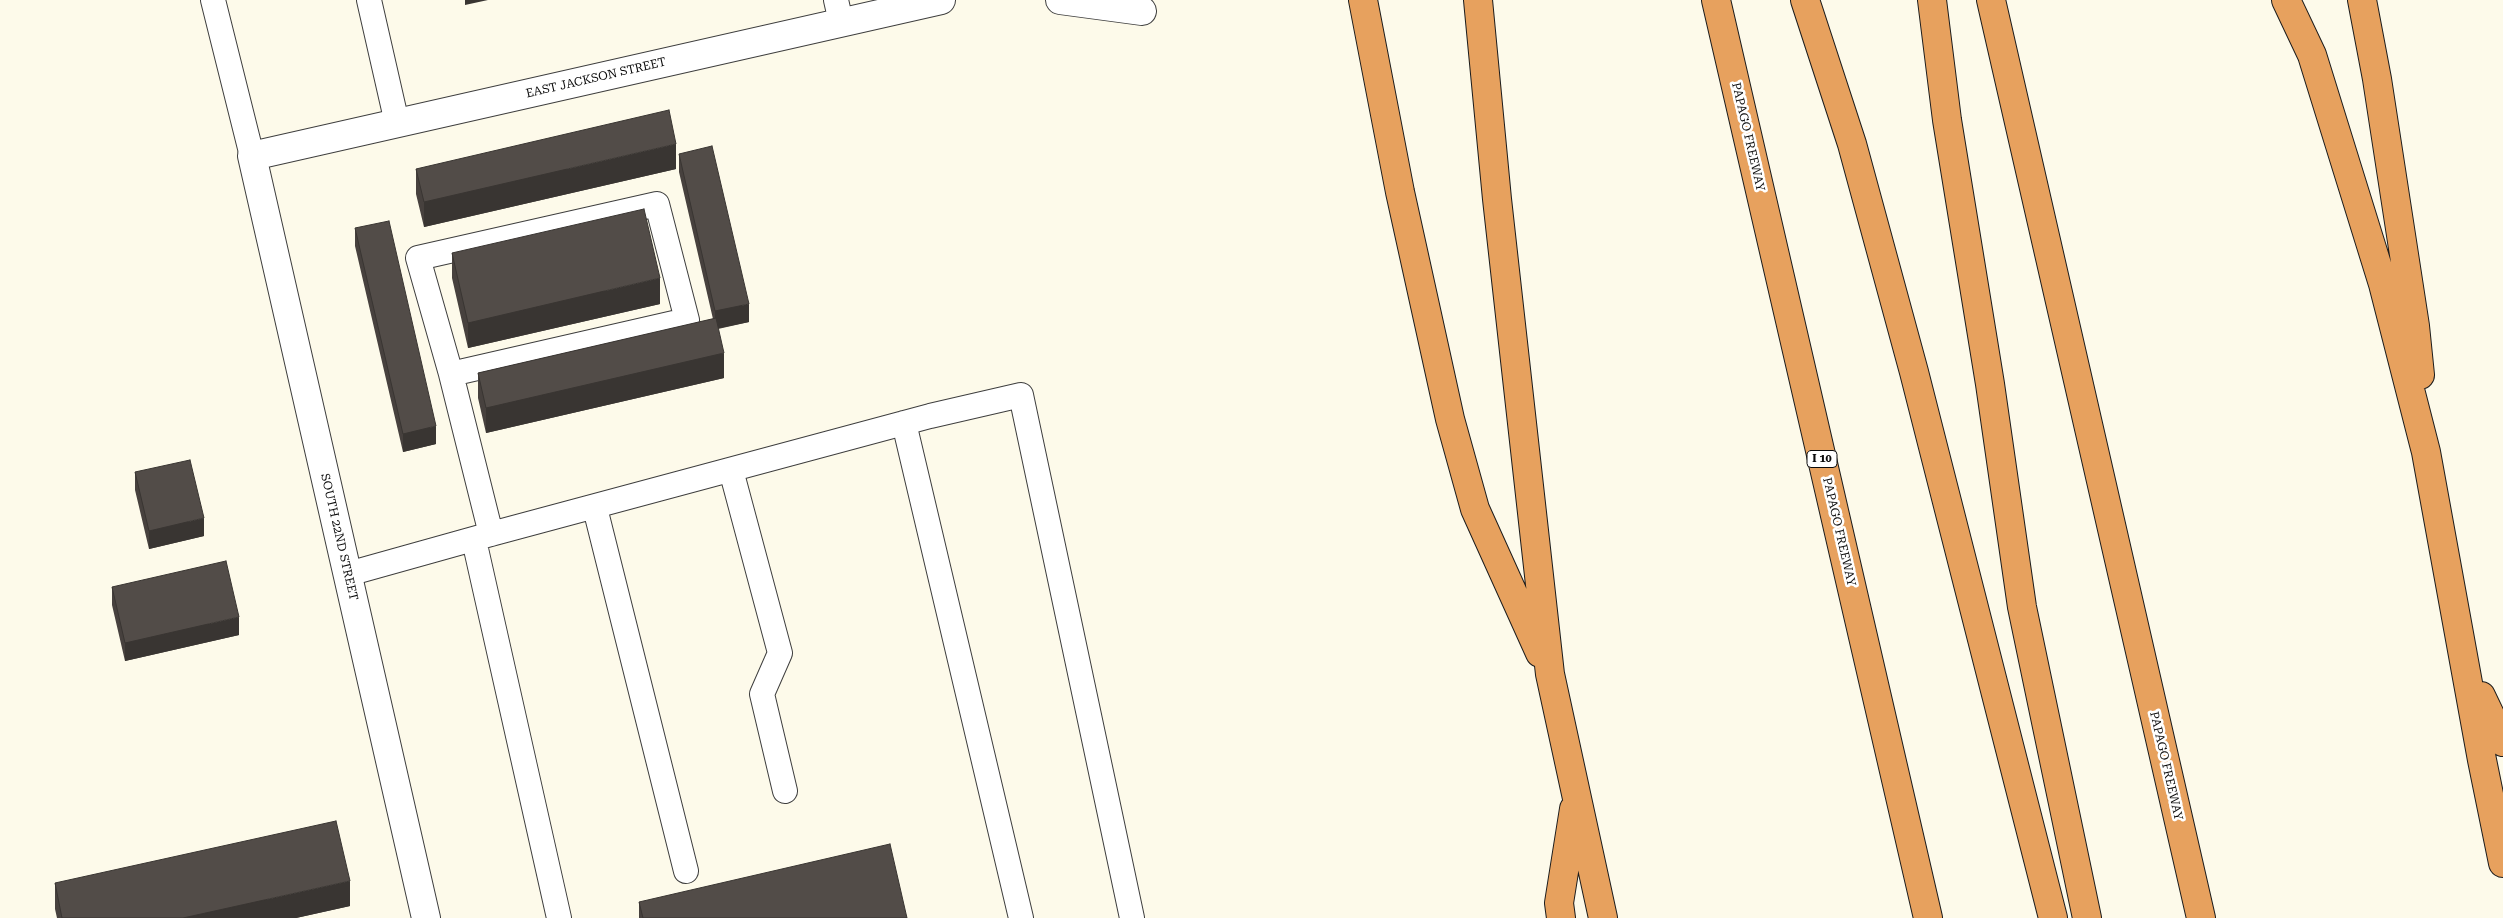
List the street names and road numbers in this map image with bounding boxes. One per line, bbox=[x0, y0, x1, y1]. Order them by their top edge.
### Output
street label: EAST JACKSON STREET bbox=[525, 55, 667, 101]
street label: PAPAGO FREEWAY bbox=[1728, 81, 1768, 193]
road number: I 10 bbox=[1807, 450, 1837, 468]
street label: SOUTH 22ND STREET bbox=[317, 472, 361, 602]
street label: PAPAGO FREEWAY bbox=[1819, 476, 1859, 588]
street label: PAPAGO FREEWAY bbox=[2146, 710, 2186, 822]

